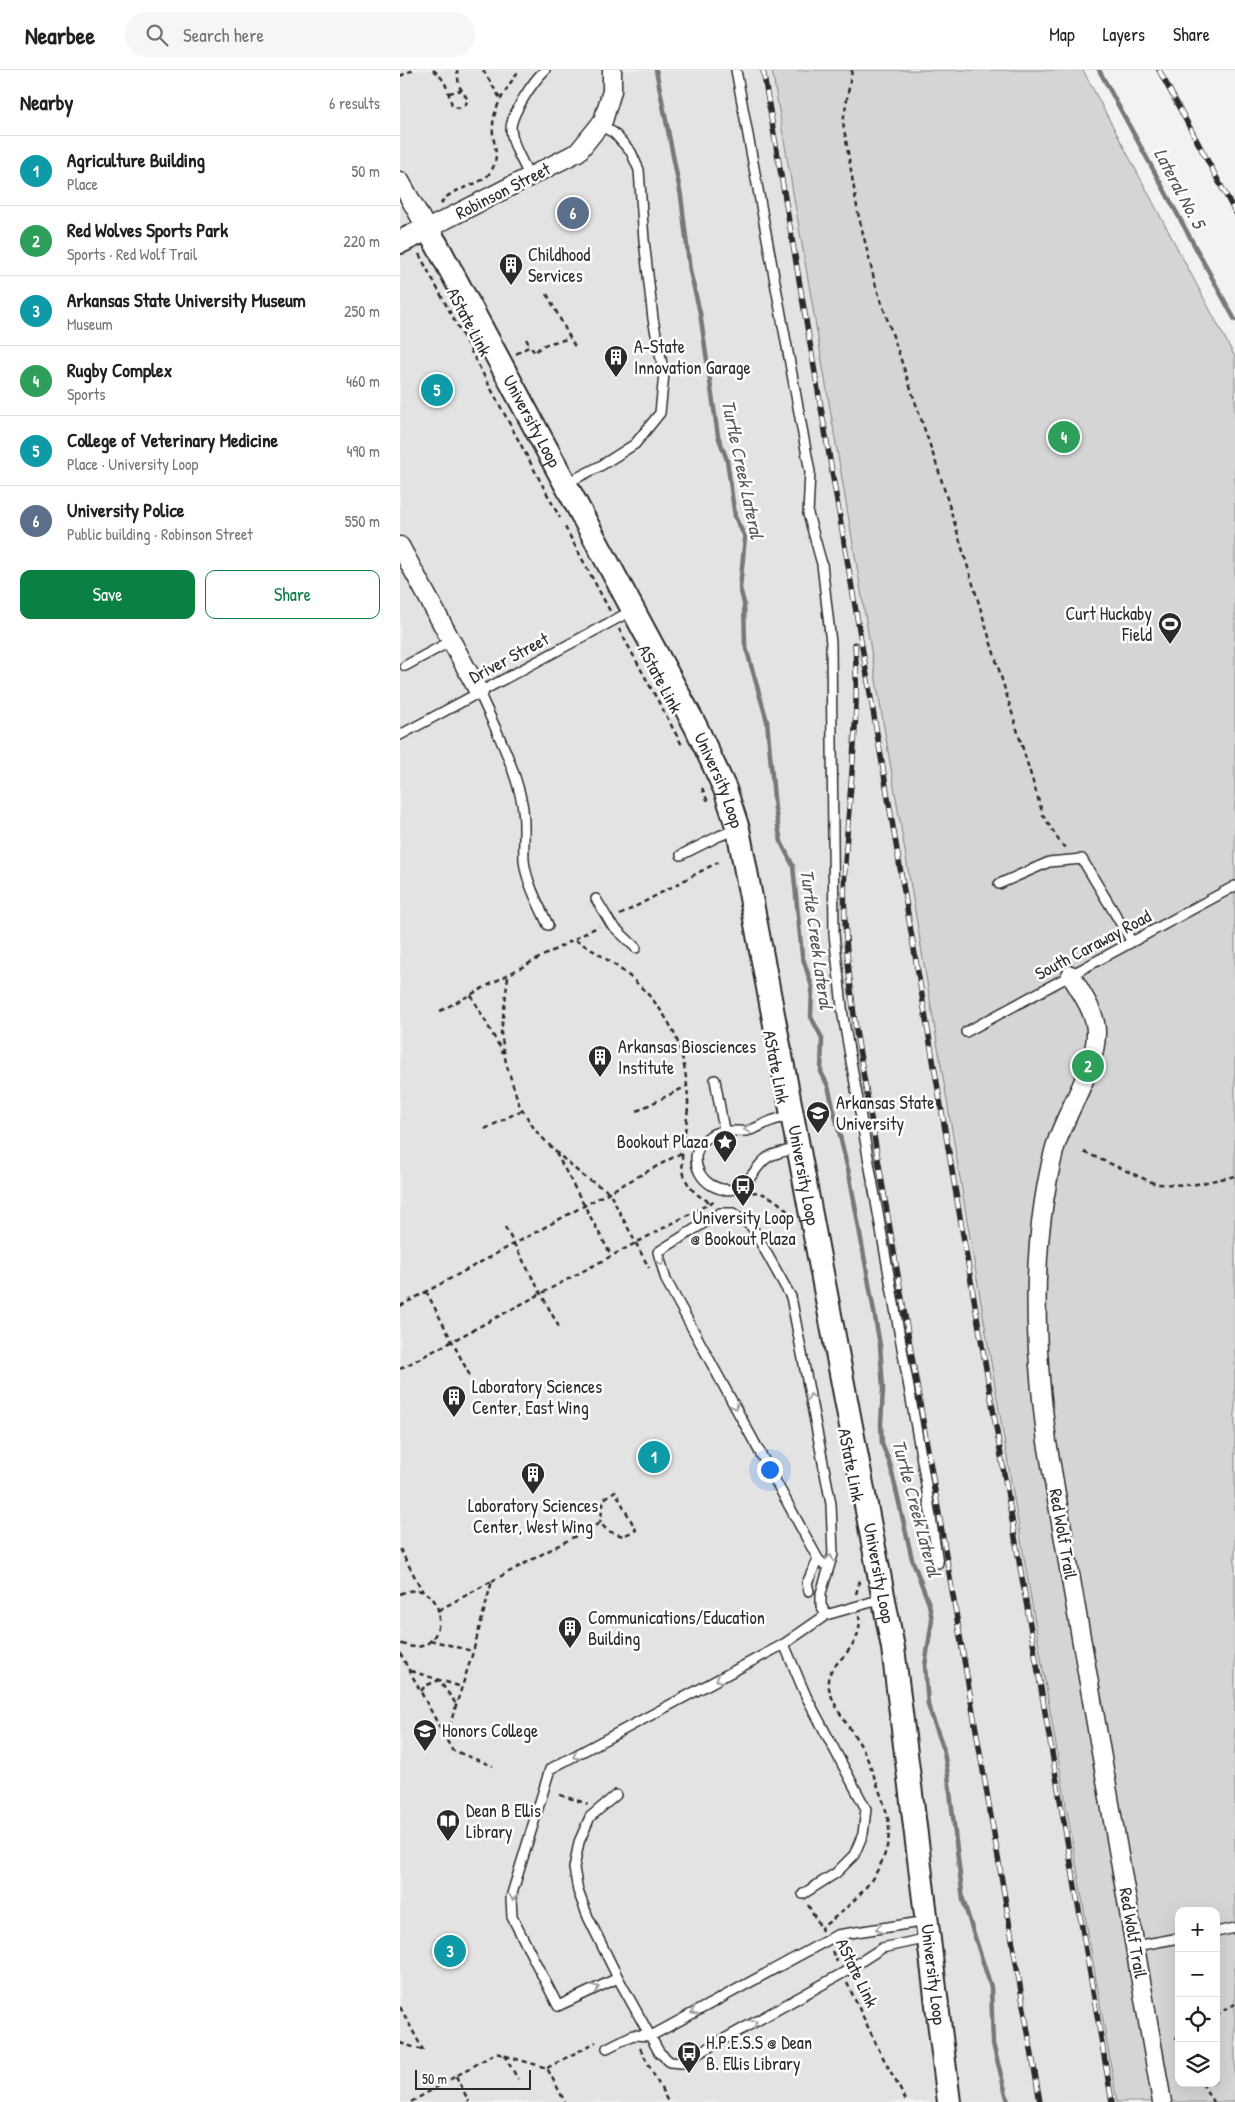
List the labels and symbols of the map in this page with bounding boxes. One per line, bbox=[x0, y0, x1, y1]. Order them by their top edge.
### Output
water label: Lateral No. 5 bbox=[1148, 143, 1213, 235]
street label: Robinson Street bbox=[451, 156, 555, 225]
pin: 6 bbox=[557, 194, 589, 232]
place label: Childhood Services bbox=[528, 242, 590, 288]
building icon: Childhood Services bbox=[498, 252, 524, 286]
street label: AState Link bbox=[441, 283, 498, 361]
place label: A-State Innovation Garage bbox=[634, 334, 751, 380]
building icon: A-State Innovation Garage bbox=[603, 344, 629, 378]
pin: 5 bbox=[421, 371, 453, 409]
street label: University Loop bbox=[497, 371, 567, 472]
water label: Turtle Creek Lateral bbox=[716, 397, 771, 542]
pin: 4 bbox=[1048, 418, 1080, 456]
place label: Curt Huckaby Field bbox=[1066, 601, 1152, 647]
sports icon: Curt Huckaby Field bbox=[1157, 611, 1183, 645]
street label: Driver Street bbox=[465, 626, 554, 689]
street label: AState Link bbox=[632, 640, 689, 718]
street label: University Loop bbox=[688, 728, 750, 831]
water label: Turtle Creek Lateral bbox=[794, 867, 840, 1011]
street label: South Caraway Road bbox=[1030, 903, 1155, 986]
street label: AState Link bbox=[757, 1028, 796, 1106]
place label: Arkansas Biosciences Institute bbox=[618, 1034, 756, 1080]
building icon: Arkansas Biosciences Institute bbox=[587, 1044, 613, 1078]
pin: 2 bbox=[1072, 1047, 1104, 1085]
place label: Arkansas State University bbox=[836, 1090, 934, 1136]
school or university icon: Arkansas State University bbox=[805, 1100, 831, 1134]
one-way arrow bbox=[743, 1123, 752, 1134]
street label: University Loop bbox=[782, 1123, 826, 1228]
place label: Bookout Plaza bbox=[617, 1129, 708, 1154]
place icon: Bookout Plaza bbox=[712, 1129, 738, 1163]
bus stop icon: University Loop @ Bookout Plaza bbox=[730, 1173, 756, 1207]
place label: University Loop @ Bookout Plaza bbox=[690, 1205, 796, 1251]
one-way arrow bbox=[655, 1257, 665, 1265]
place label: Laboratory Sciences Center, East Wing bbox=[472, 1374, 602, 1420]
building icon: Laboratory Sciences Center, East Wing bbox=[441, 1384, 467, 1418]
one-way arrow bbox=[806, 1393, 816, 1402]
one-way arrow bbox=[729, 1401, 739, 1410]
street label: AState Link bbox=[832, 1426, 871, 1504]
water label: Turtle Creek Lateral bbox=[886, 1437, 948, 1580]
pin: 1 bbox=[638, 1438, 670, 1476]
your location bbox=[757, 1457, 783, 1483]
building icon: Laboratory Sciences Center, West Wing bbox=[520, 1461, 546, 1495]
street label: Red Wolf Trail bbox=[1043, 1487, 1084, 1581]
place label: Laboratory Sciences Center, West Wing bbox=[468, 1493, 598, 1539]
street label: University Loop bbox=[858, 1521, 901, 1626]
one-way arrow bbox=[824, 1553, 835, 1562]
place label: Communications/Education Building bbox=[588, 1605, 765, 1651]
building icon: Communications/Education Building bbox=[557, 1615, 583, 1649]
one-way arrow bbox=[715, 1673, 724, 1683]
school or university icon: Honors College bbox=[412, 1718, 438, 1752]
place label: Honors College bbox=[442, 1718, 538, 1743]
one-way arrow bbox=[572, 1750, 581, 1760]
place label: Dean B Ellis Library bbox=[466, 1798, 541, 1844]
library icon: Dean B Ellis Library bbox=[435, 1808, 461, 1842]
street label: Red Wolf Trail bbox=[1113, 1886, 1154, 1980]
one-way arrow bbox=[508, 1894, 519, 1902]
one-way arrow bbox=[875, 1923, 883, 1934]
street label: University Loop bbox=[915, 1923, 952, 2026]
pin: 3 bbox=[434, 1932, 466, 1970]
street label: AState Link bbox=[830, 1934, 885, 2012]
one-way arrow bbox=[591, 1983, 600, 1994]
one-way arrow bbox=[691, 2006, 700, 2016]
one-way arrow bbox=[749, 2019, 758, 2029]
place label: H.P.E.S.S @ Dean B. Ellis Library bbox=[706, 2030, 812, 2076]
bus stop icon: H.P.E.S.S @ Dean B. Ellis Library bbox=[676, 2040, 702, 2074]
scale bar bbox=[415, 2067, 531, 2090]

